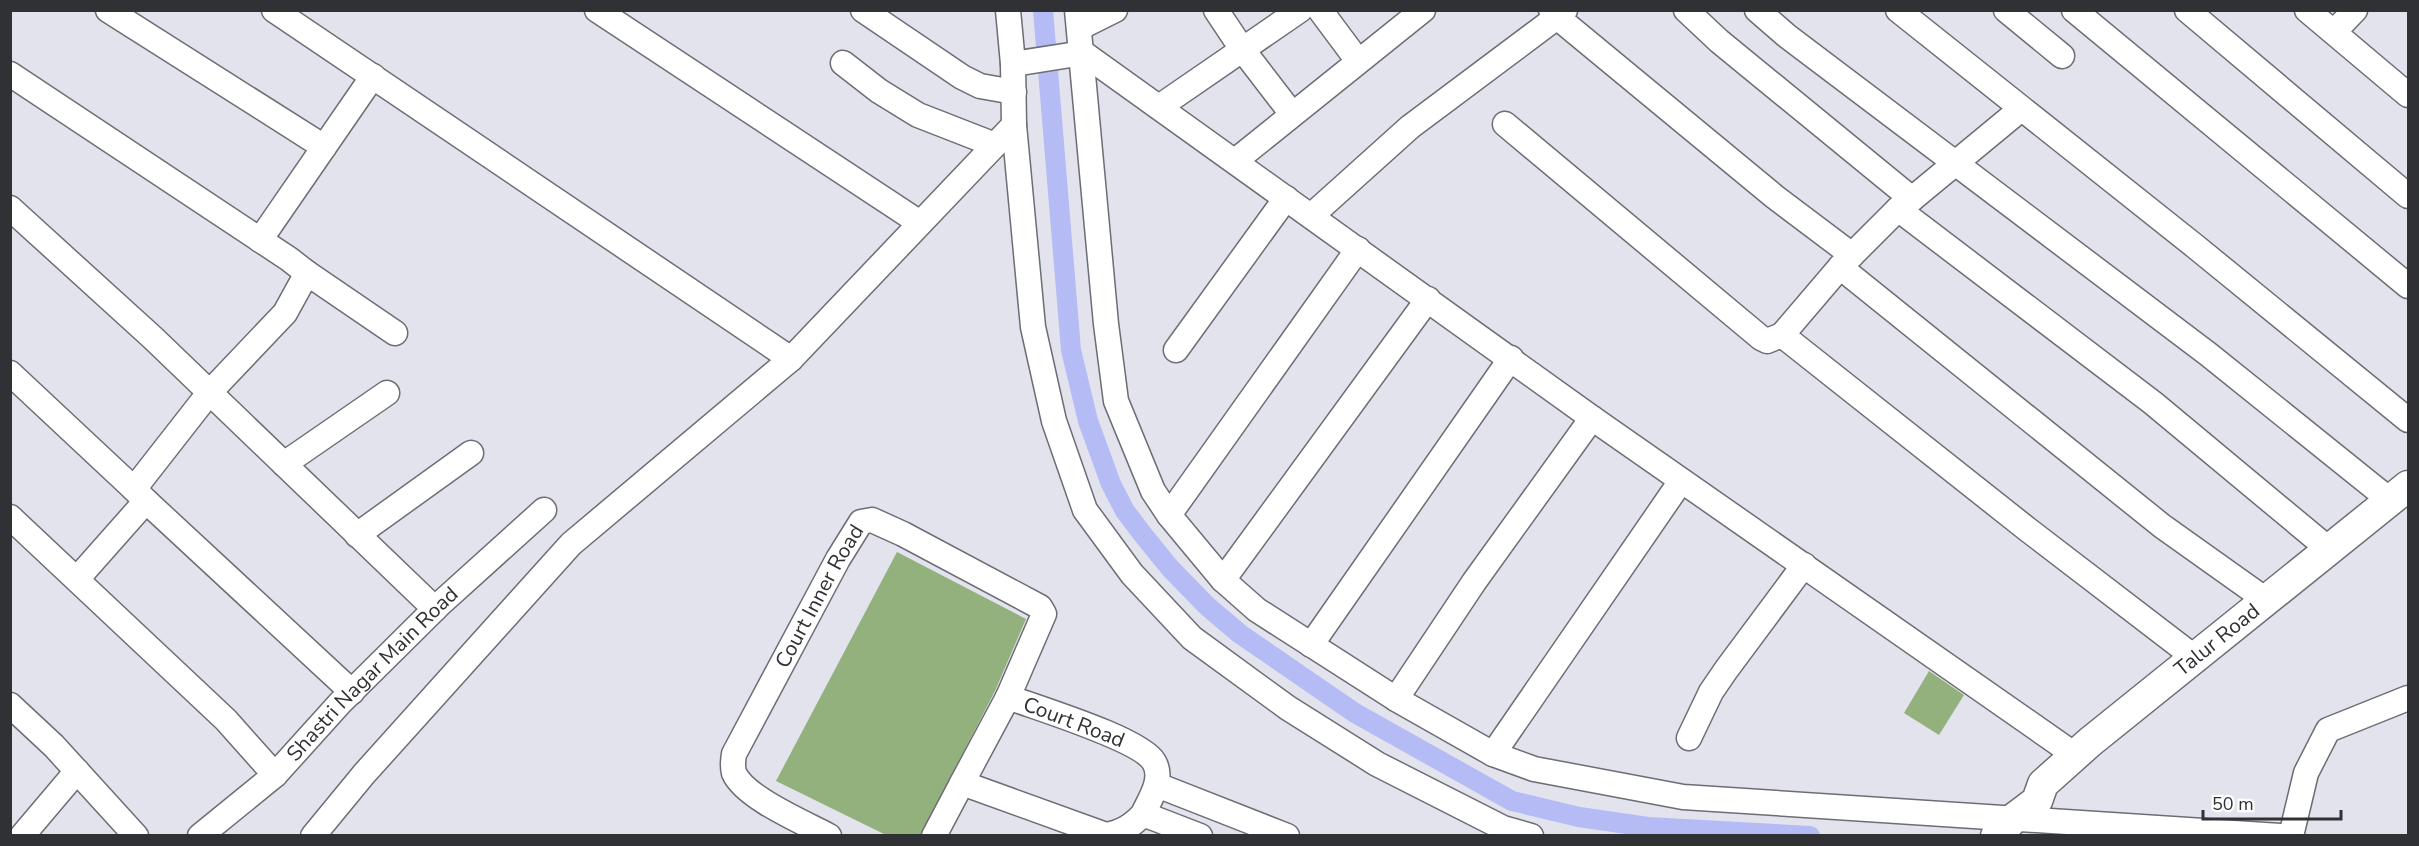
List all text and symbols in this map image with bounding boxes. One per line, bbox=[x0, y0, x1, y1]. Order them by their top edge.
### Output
street label: Court Inner Road bbox=[768, 519, 870, 673]
street label: Shastri Nagar Main Road bbox=[280, 580, 464, 767]
street label: Talur Road bbox=[2168, 597, 2265, 683]
street label: Court Road bbox=[1019, 690, 1129, 754]
scale bar bbox=[2203, 783, 2341, 821]
text: 50 m bbox=[2212, 792, 2254, 816]

